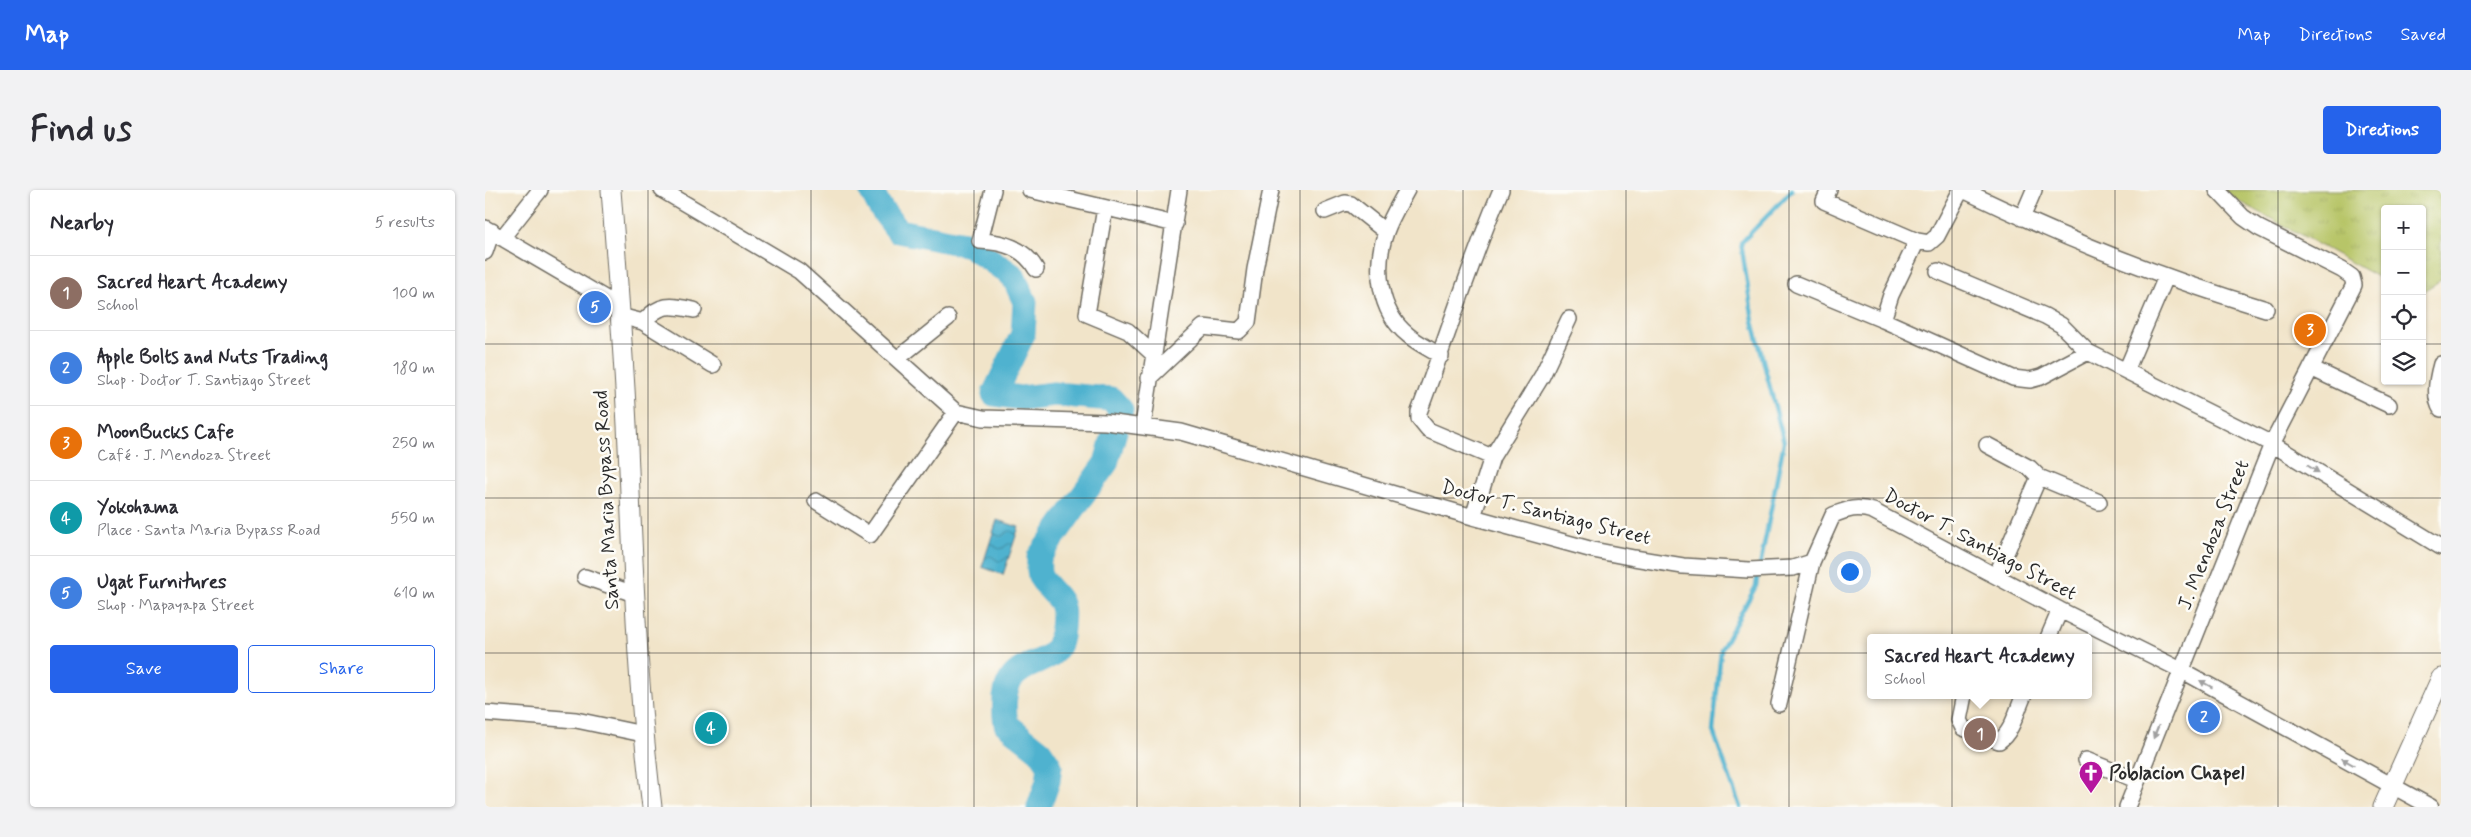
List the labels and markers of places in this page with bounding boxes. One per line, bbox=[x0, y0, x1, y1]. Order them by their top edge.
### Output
pin: 5 bbox=[579, 288, 611, 326]
pin: 3 bbox=[2294, 311, 2326, 349]
pin: 2 bbox=[2188, 698, 2220, 736]
pin: 4 bbox=[695, 709, 727, 747]
pin: 1 bbox=[1964, 715, 1996, 753]
church icon: Poblacion Chapel bbox=[2078, 760, 2104, 794]
place label: Poblacion Chapel bbox=[2109, 760, 2244, 787]

